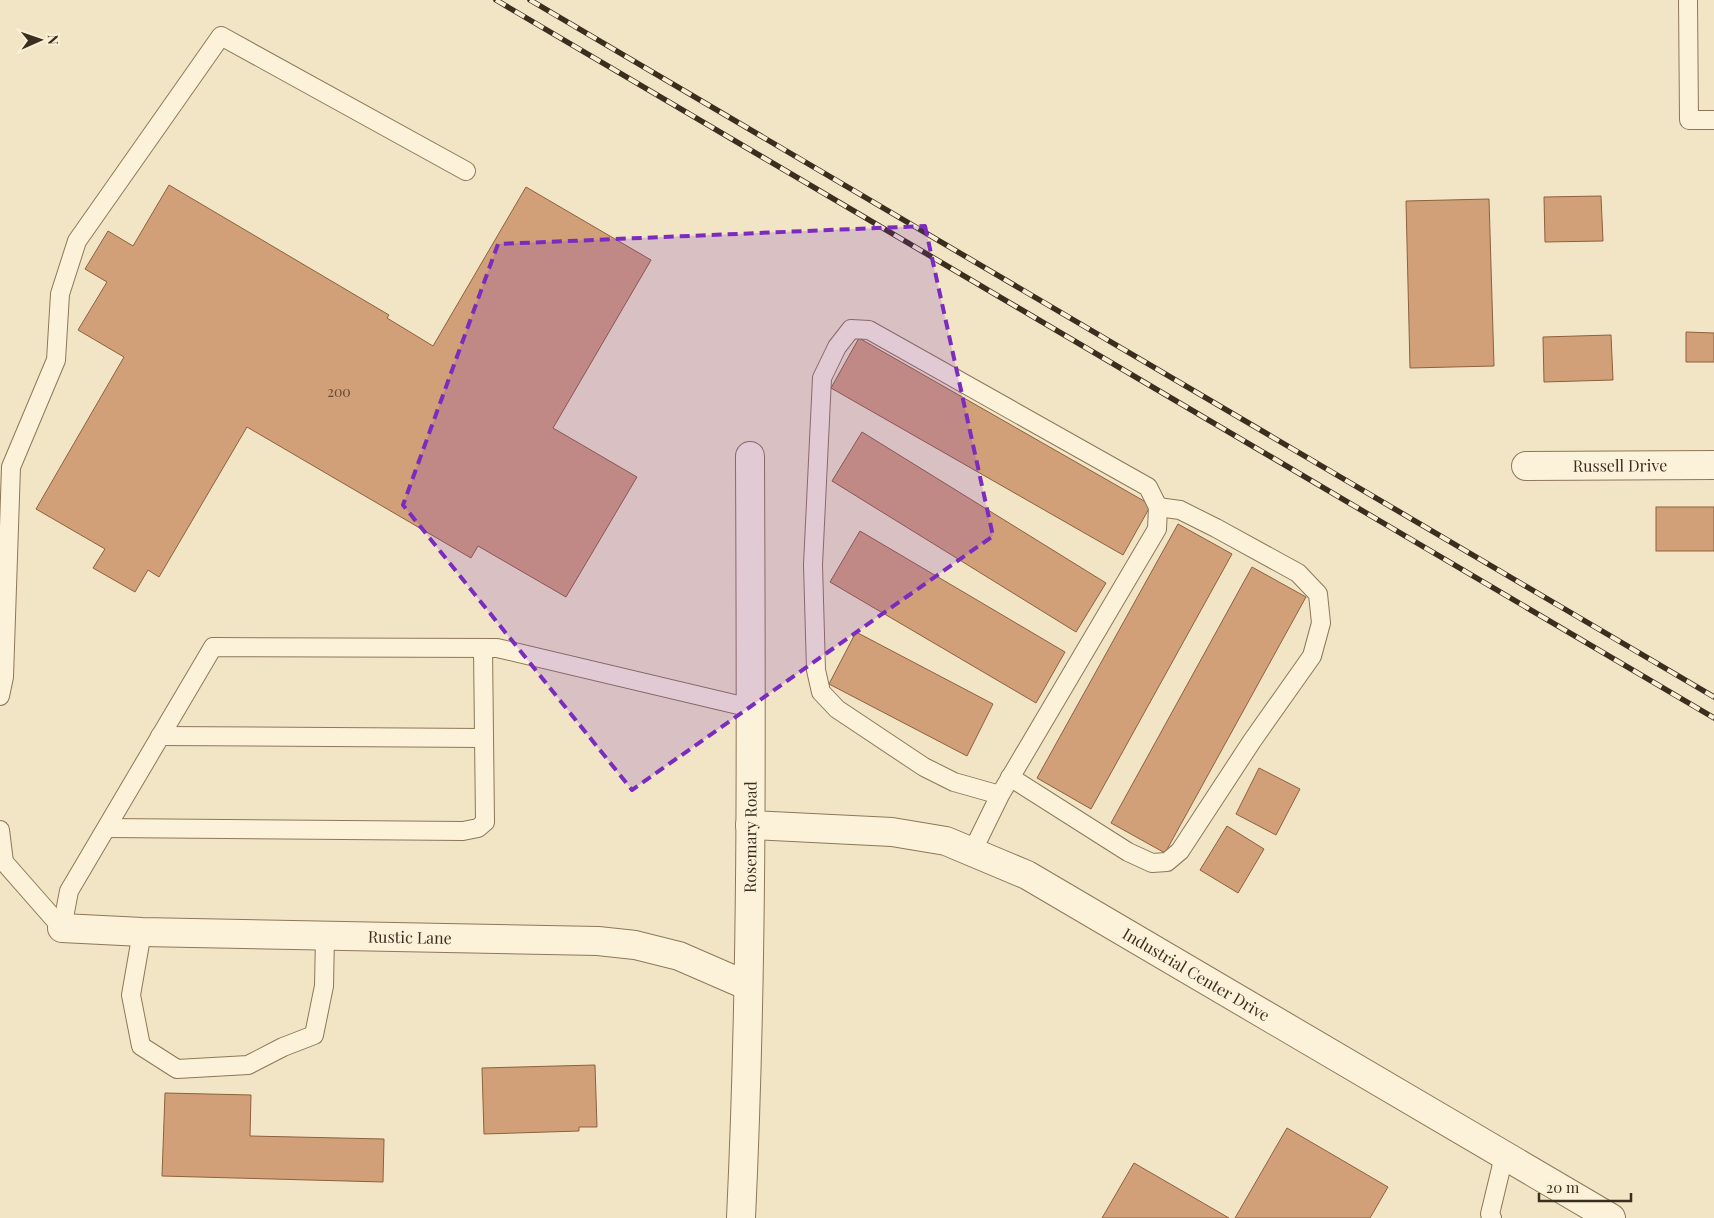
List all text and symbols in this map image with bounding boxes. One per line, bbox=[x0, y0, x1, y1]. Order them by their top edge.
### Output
north arrow bbox=[15, 15, 65, 65]
text: N bbox=[44, 34, 63, 45]
house number: 200 bbox=[327, 382, 351, 401]
street label: Russell Drive bbox=[1573, 454, 1667, 476]
street label: Rosemary Road bbox=[739, 781, 761, 893]
street label: Industrial Center Drive bbox=[1119, 923, 1274, 1025]
street label: Rustic Lane bbox=[368, 925, 452, 948]
scale bar bbox=[1539, 1170, 1632, 1202]
text: 20 m bbox=[1546, 1177, 1580, 1197]

